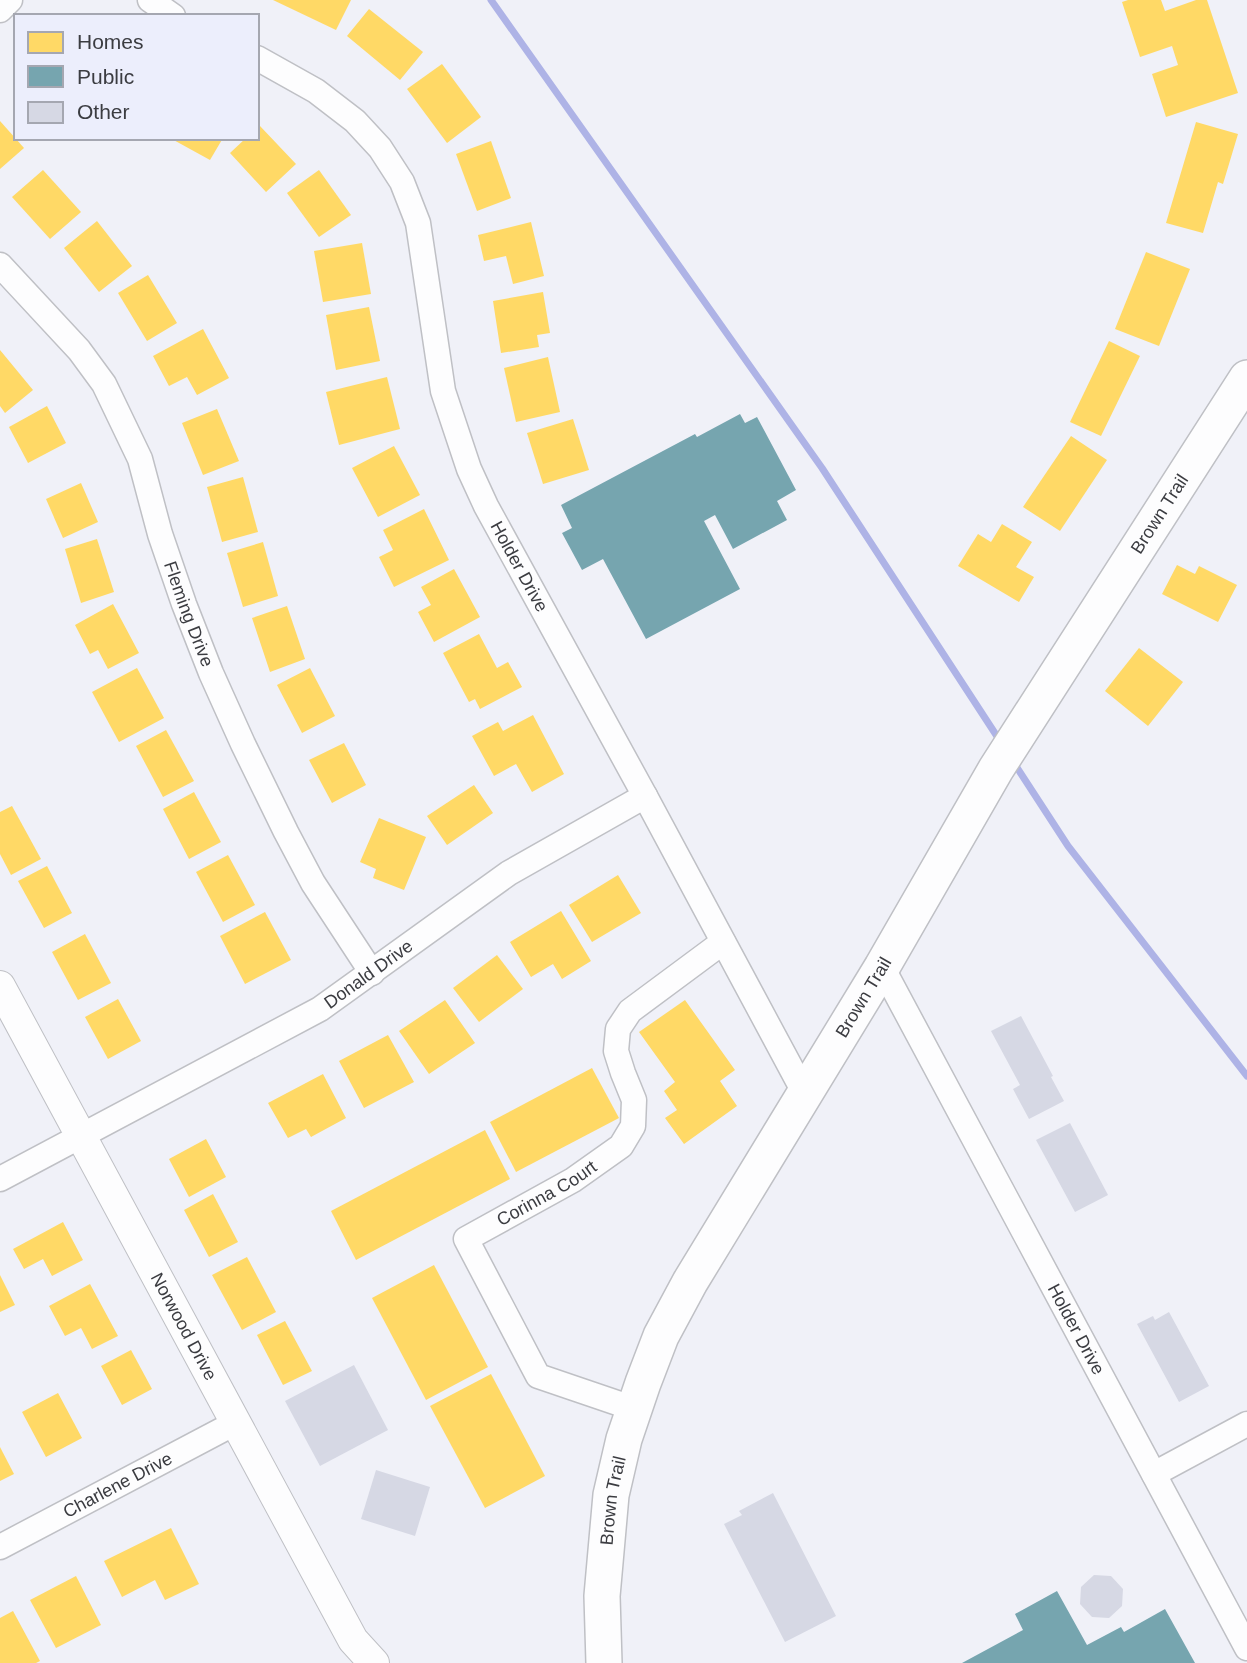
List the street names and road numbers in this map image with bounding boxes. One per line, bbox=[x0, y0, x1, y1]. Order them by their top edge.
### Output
street label: Brown Trail bbox=[1127, 471, 1192, 557]
street label: Holder Drive bbox=[486, 518, 552, 615]
street label: Fleming Drive bbox=[160, 559, 218, 670]
street label: Donald Drive bbox=[320, 936, 417, 1013]
street label: Brown Trail bbox=[832, 954, 895, 1041]
street label: Corinna Court bbox=[493, 1156, 601, 1230]
street label: Norwood Drive bbox=[147, 1269, 221, 1384]
street label: Holder Drive bbox=[1044, 1280, 1109, 1378]
street label: Charlene Drive bbox=[60, 1448, 175, 1522]
street label: Brown Trail bbox=[597, 1454, 630, 1546]

